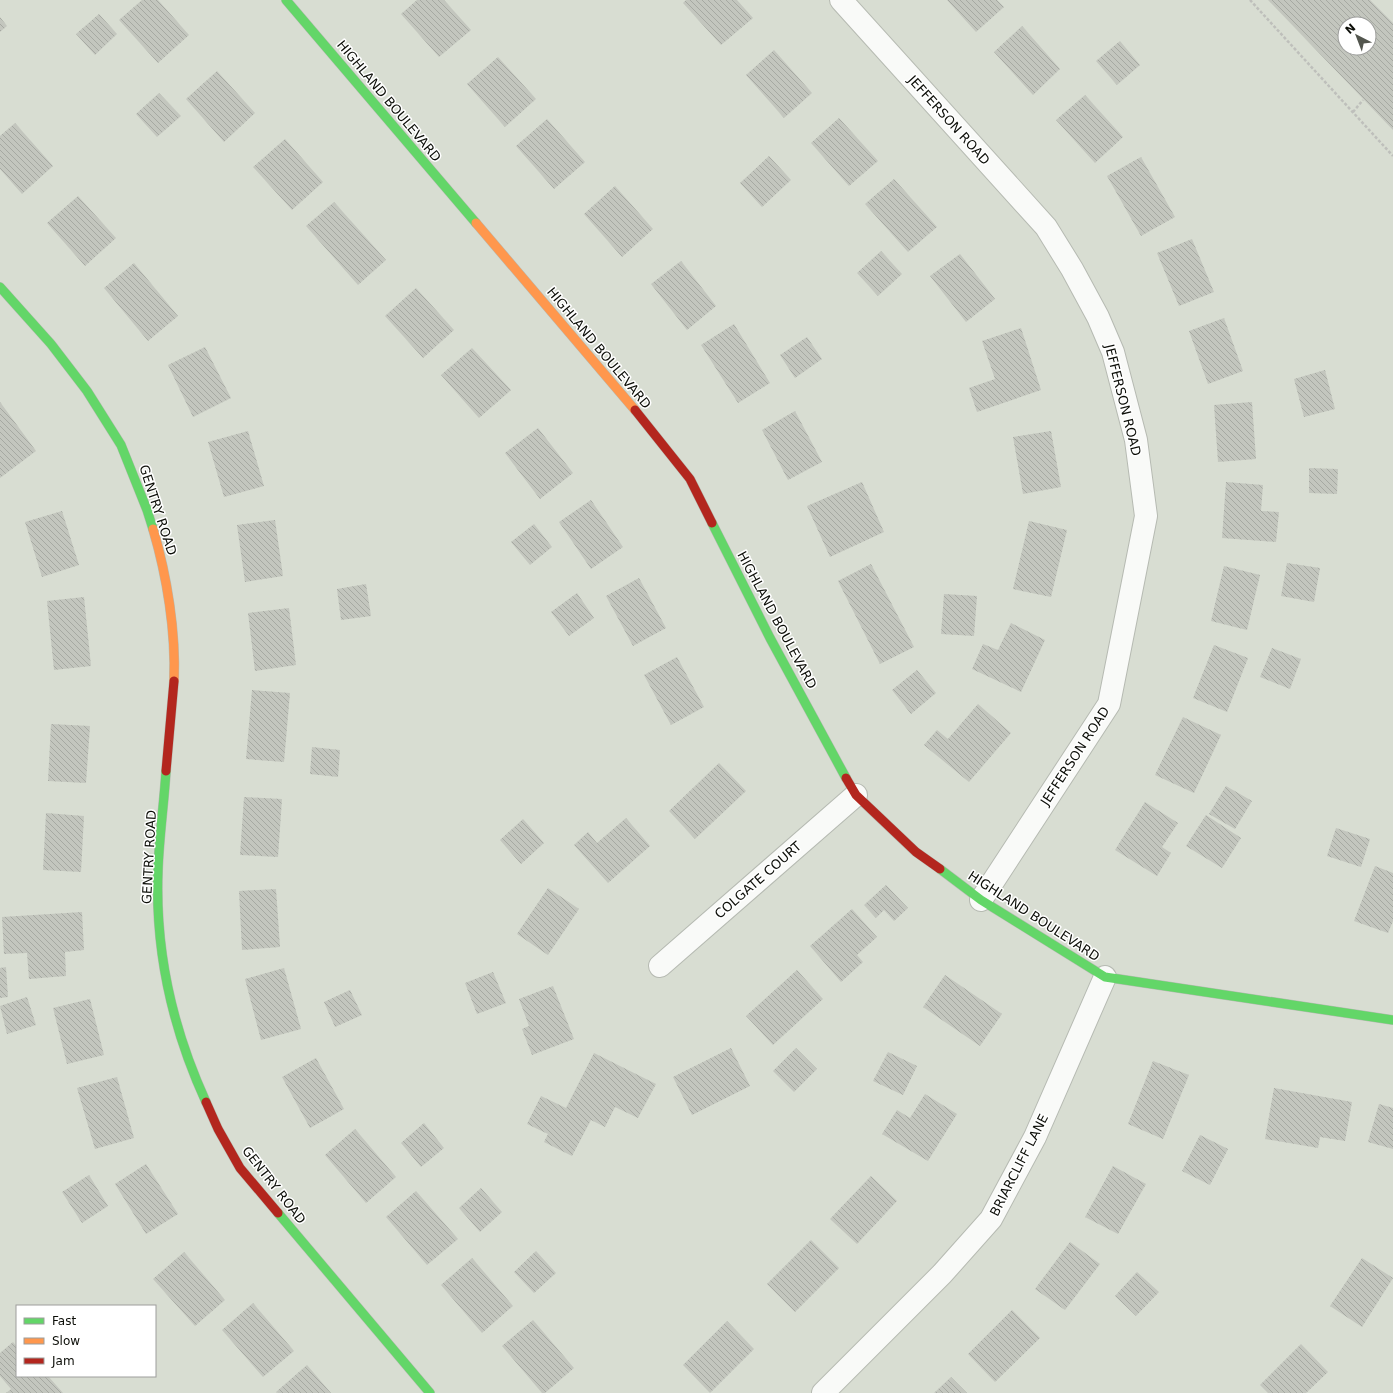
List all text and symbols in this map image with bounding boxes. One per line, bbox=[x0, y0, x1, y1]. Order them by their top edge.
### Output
north arrow bbox=[1337, 16, 1377, 56]
text: N bbox=[1343, 21, 1358, 37]
street label: HIGHLAND BOULEVARD bbox=[334, 37, 444, 165]
street label: JEFFERSON ROAD bbox=[904, 72, 993, 168]
street label: HIGHLAND BOULEVARD bbox=[544, 284, 654, 412]
street label: JEFFERSON ROAD bbox=[1102, 342, 1144, 457]
street label: GENTRY ROAD bbox=[136, 463, 180, 557]
street label: HIGHLAND BOULEVARD bbox=[734, 549, 820, 691]
street label: JEFFERSON ROAD bbox=[1037, 704, 1112, 809]
street label: GENTRY ROAD bbox=[139, 810, 159, 904]
street label: COLGATE COURT bbox=[712, 838, 804, 922]
street label: HIGHLAND BOULEVARD bbox=[965, 868, 1103, 964]
street label: BRIARCLIFF LANE bbox=[987, 1111, 1051, 1219]
street label: GENTRY ROAD bbox=[239, 1143, 309, 1227]
legend bbox=[16, 1305, 156, 1377]
text: Fast bbox=[52, 1314, 76, 1328]
text: Slow bbox=[52, 1334, 80, 1348]
text: Jam bbox=[51, 1354, 75, 1368]

